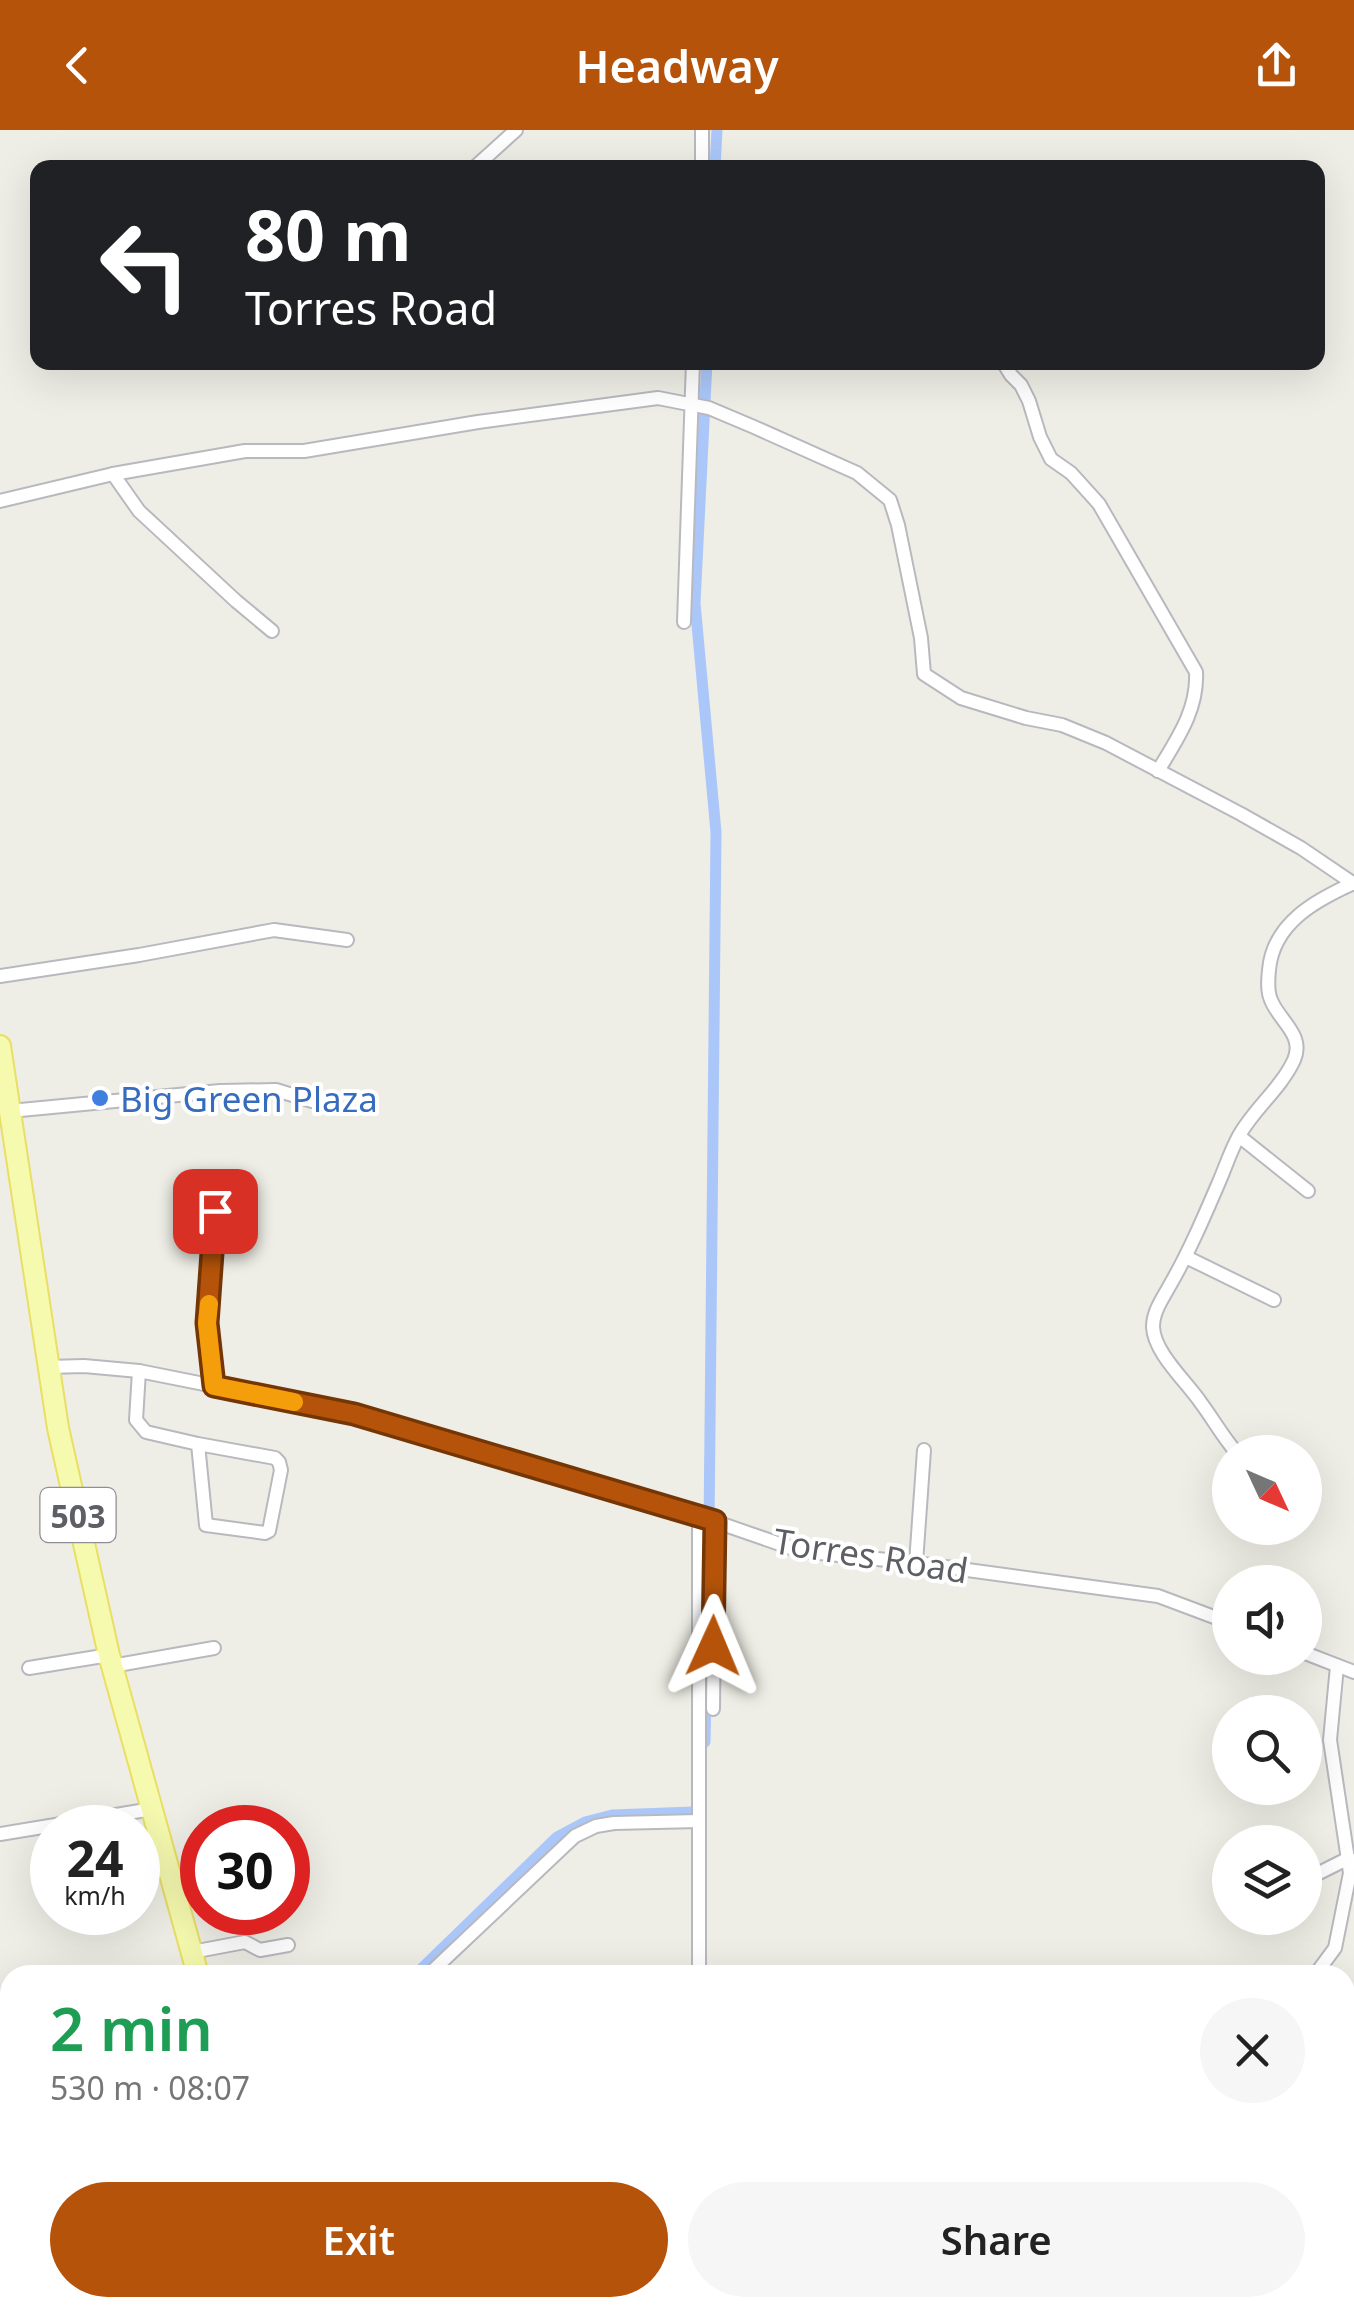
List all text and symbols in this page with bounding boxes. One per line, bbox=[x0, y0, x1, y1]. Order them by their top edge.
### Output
text: Headway bbox=[575, 35, 779, 96]
icon: back bbox=[50, 38, 105, 93]
icon: share bbox=[1249, 38, 1304, 93]
text: 80 m bbox=[245, 186, 412, 282]
icon: left bbox=[80, 200, 210, 330]
text: Torres Road bbox=[245, 277, 497, 338]
place label: Big Green Plaza bbox=[120, 1075, 378, 1122]
marker: Big Green Plaza bbox=[89, 1087, 111, 1109]
pin bbox=[173, 1169, 258, 1254]
icon: arrive bbox=[188, 1184, 243, 1239]
north arrow bbox=[1212, 1435, 1322, 1545]
map controls bbox=[1212, 1435, 1322, 1935]
road number: 503 bbox=[40, 1488, 116, 1542]
street label: Torres Road bbox=[770, 1516, 972, 1594]
button: sound bbox=[1212, 1565, 1322, 1675]
position arrow bbox=[661, 1594, 765, 1698]
button: search bbox=[1212, 1695, 1322, 1805]
speed limit sign: 30 bbox=[180, 1805, 310, 1935]
text: 24 bbox=[66, 1824, 124, 1892]
button: layers bbox=[1212, 1825, 1322, 1935]
text: km/h bbox=[64, 1878, 126, 1912]
text: 2 min bbox=[50, 1987, 213, 2069]
button: close bbox=[1200, 1998, 1305, 2103]
text: 530 m · 08:07 bbox=[50, 2066, 250, 2109]
button: Exit bbox=[50, 2182, 668, 2297]
button: Share bbox=[688, 2182, 1305, 2297]

